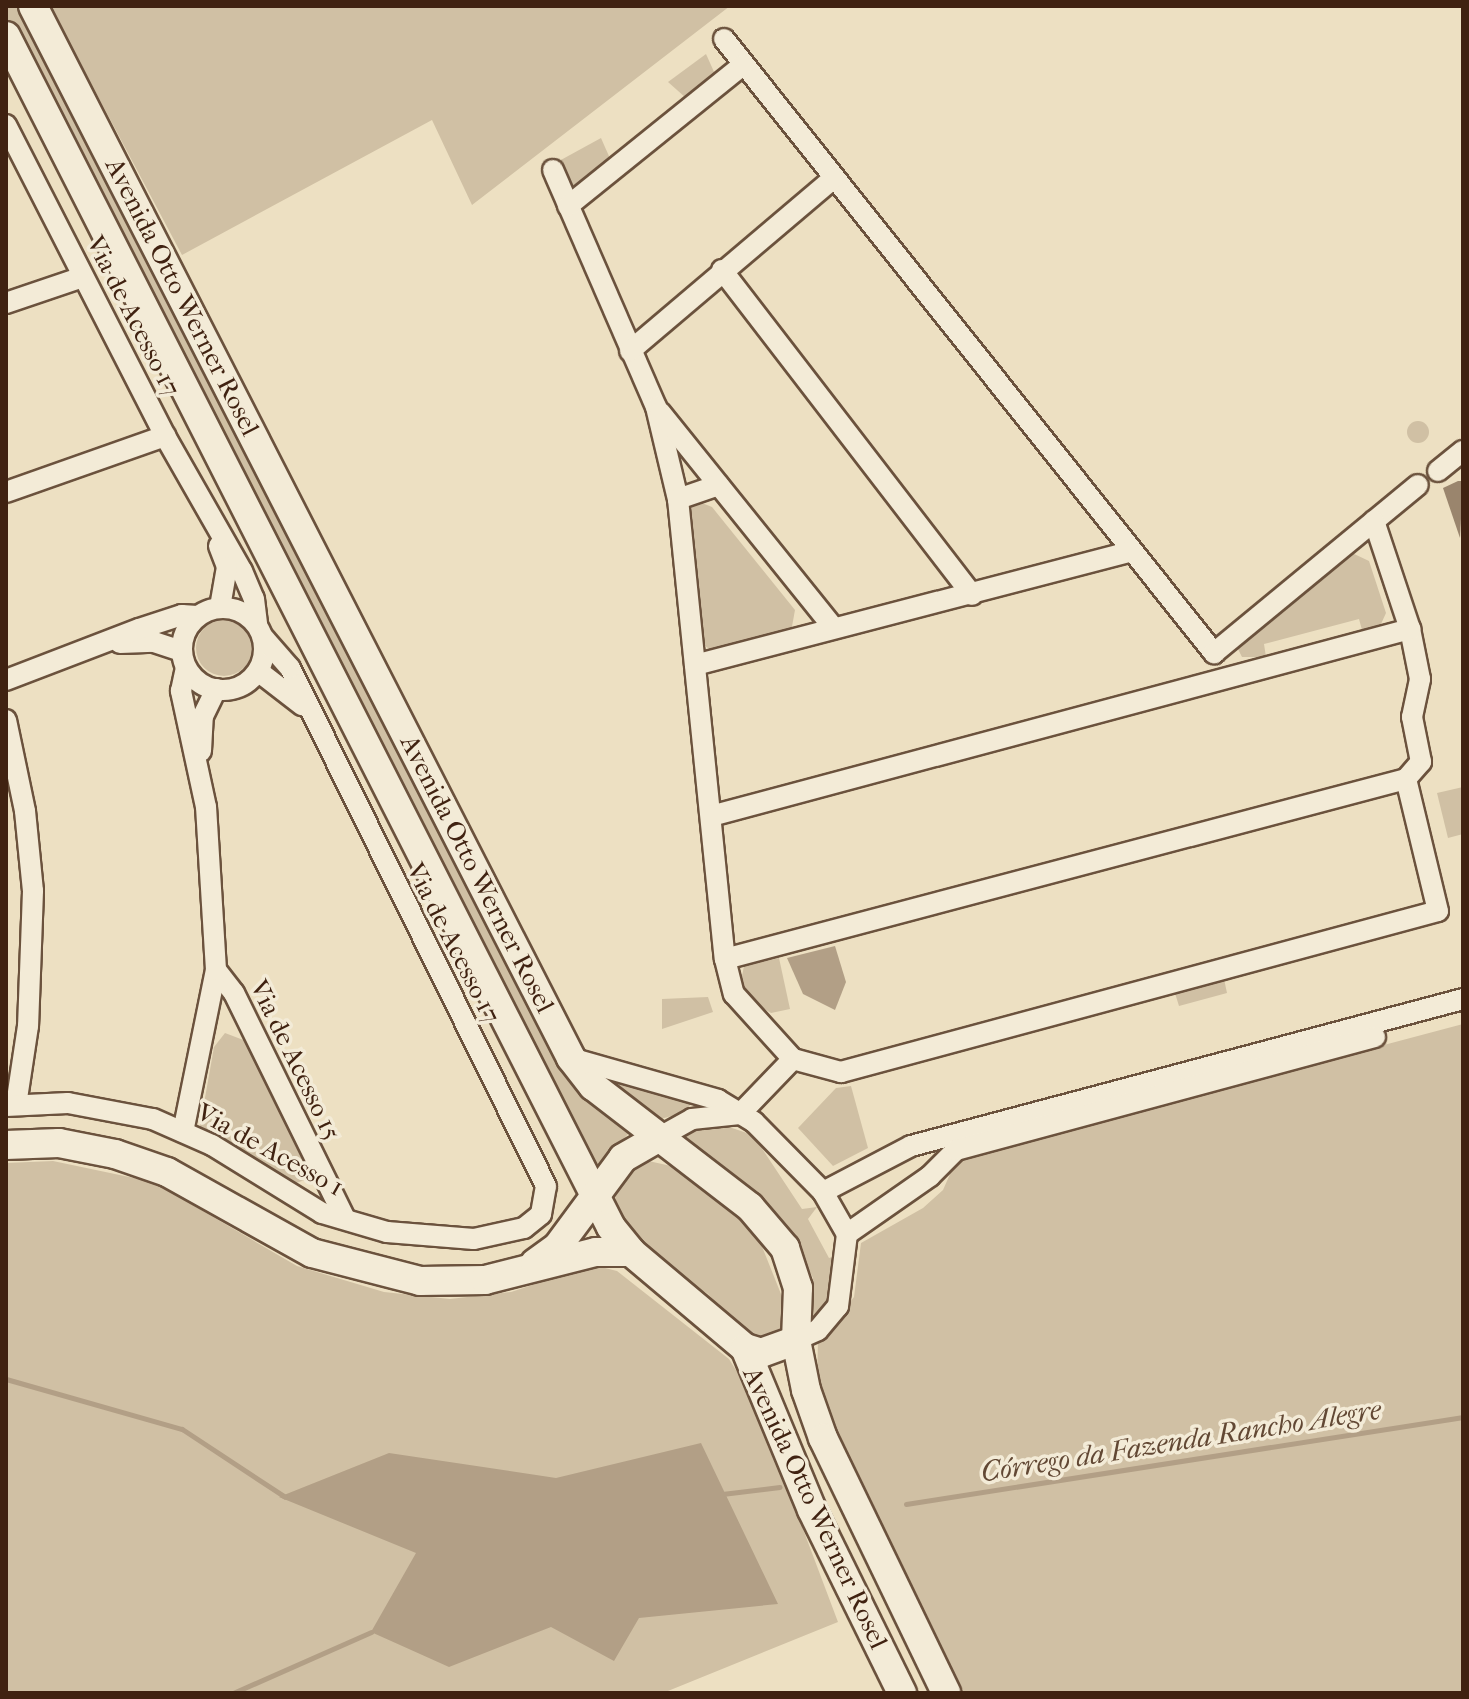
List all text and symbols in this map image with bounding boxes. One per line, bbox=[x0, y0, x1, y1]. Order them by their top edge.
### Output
street label: Avenida Otto Werner Rosel bbox=[98, 153, 266, 441]
street label: Via de Acesso 17 bbox=[79, 231, 187, 401]
street label: Avenida Otto Werner Rosel bbox=[393, 730, 561, 1018]
street label: Via de Acesso 17 bbox=[399, 858, 507, 1028]
street label: Via de Acesso 15 bbox=[243, 975, 347, 1145]
street label: Via de Acesso 1 bbox=[191, 1097, 349, 1203]
street label: Avenida Otto Werner Rosel bbox=[736, 1362, 894, 1654]
water label: Córrego da Fazenda Rancho Alegre bbox=[979, 1393, 1383, 1489]

